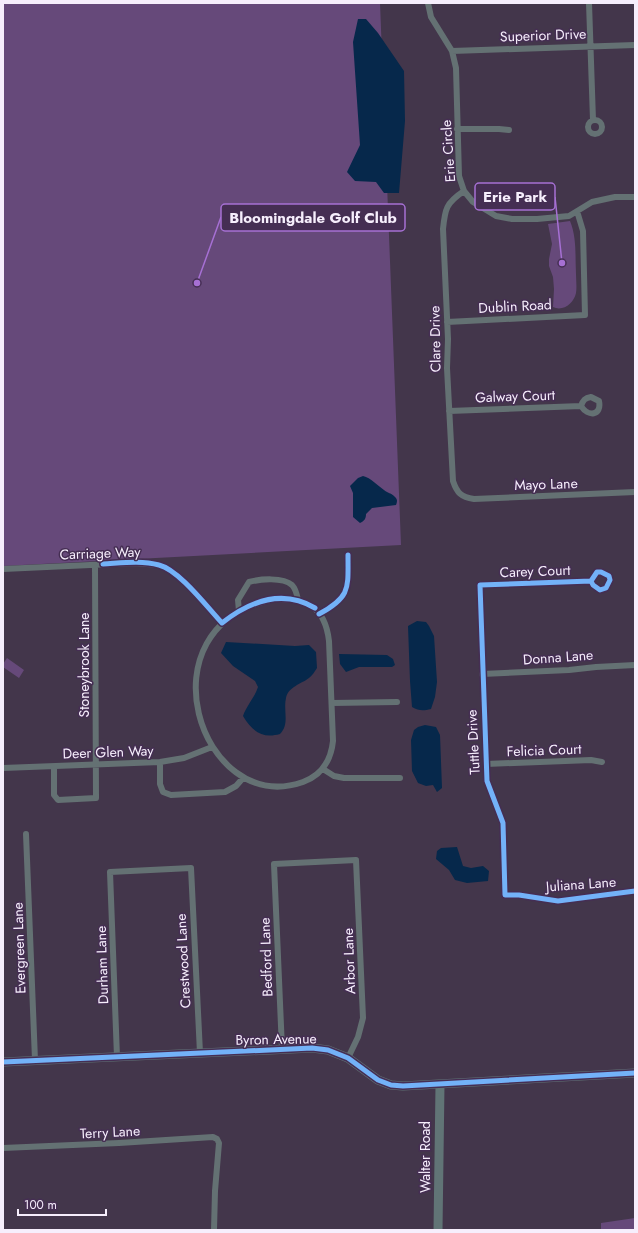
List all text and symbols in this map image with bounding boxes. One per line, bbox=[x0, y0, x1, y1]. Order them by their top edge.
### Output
street label: Superior Drive bbox=[499, 23, 587, 47]
street label: Erie Circle bbox=[436, 119, 460, 183]
callout: Erie Park bbox=[475, 183, 555, 210]
text: Erie Park bbox=[483, 186, 547, 208]
callout: Bloomingdale Golf Club bbox=[221, 204, 405, 231]
text: Bloomingdale Golf Club bbox=[229, 207, 397, 229]
street label: Dublin Road bbox=[478, 294, 552, 318]
street label: Clare Drive bbox=[424, 305, 446, 373]
street label: Galway Court bbox=[475, 385, 556, 407]
street label: Mayo Lane bbox=[514, 473, 578, 495]
street label: Carriage Way bbox=[59, 542, 142, 564]
street label: Carey Court bbox=[499, 560, 571, 582]
street label: Stoneybrook Lane bbox=[74, 613, 94, 718]
street label: Donna Lane bbox=[522, 645, 594, 669]
street label: Tuttle Drive bbox=[461, 709, 485, 775]
street label: Felicia Court bbox=[506, 739, 582, 761]
street label: Deer Glen Way bbox=[62, 740, 155, 764]
street label: Juliana Lane bbox=[543, 872, 617, 897]
street label: Evergreen Lane bbox=[7, 902, 31, 994]
street label: Crestwood Lane bbox=[171, 913, 195, 1009]
street label: Bedford Lane bbox=[255, 917, 277, 997]
street label: Durham Lane bbox=[91, 925, 113, 1005]
street label: Arbor Lane bbox=[338, 928, 360, 994]
street label: Byron Avenue bbox=[235, 1028, 317, 1050]
street label: Terry Lane bbox=[79, 1120, 141, 1144]
street label: Walter Road bbox=[415, 1121, 435, 1193]
scale bar bbox=[18, 1191, 106, 1217]
text: 100 m bbox=[24, 1196, 57, 1214]

